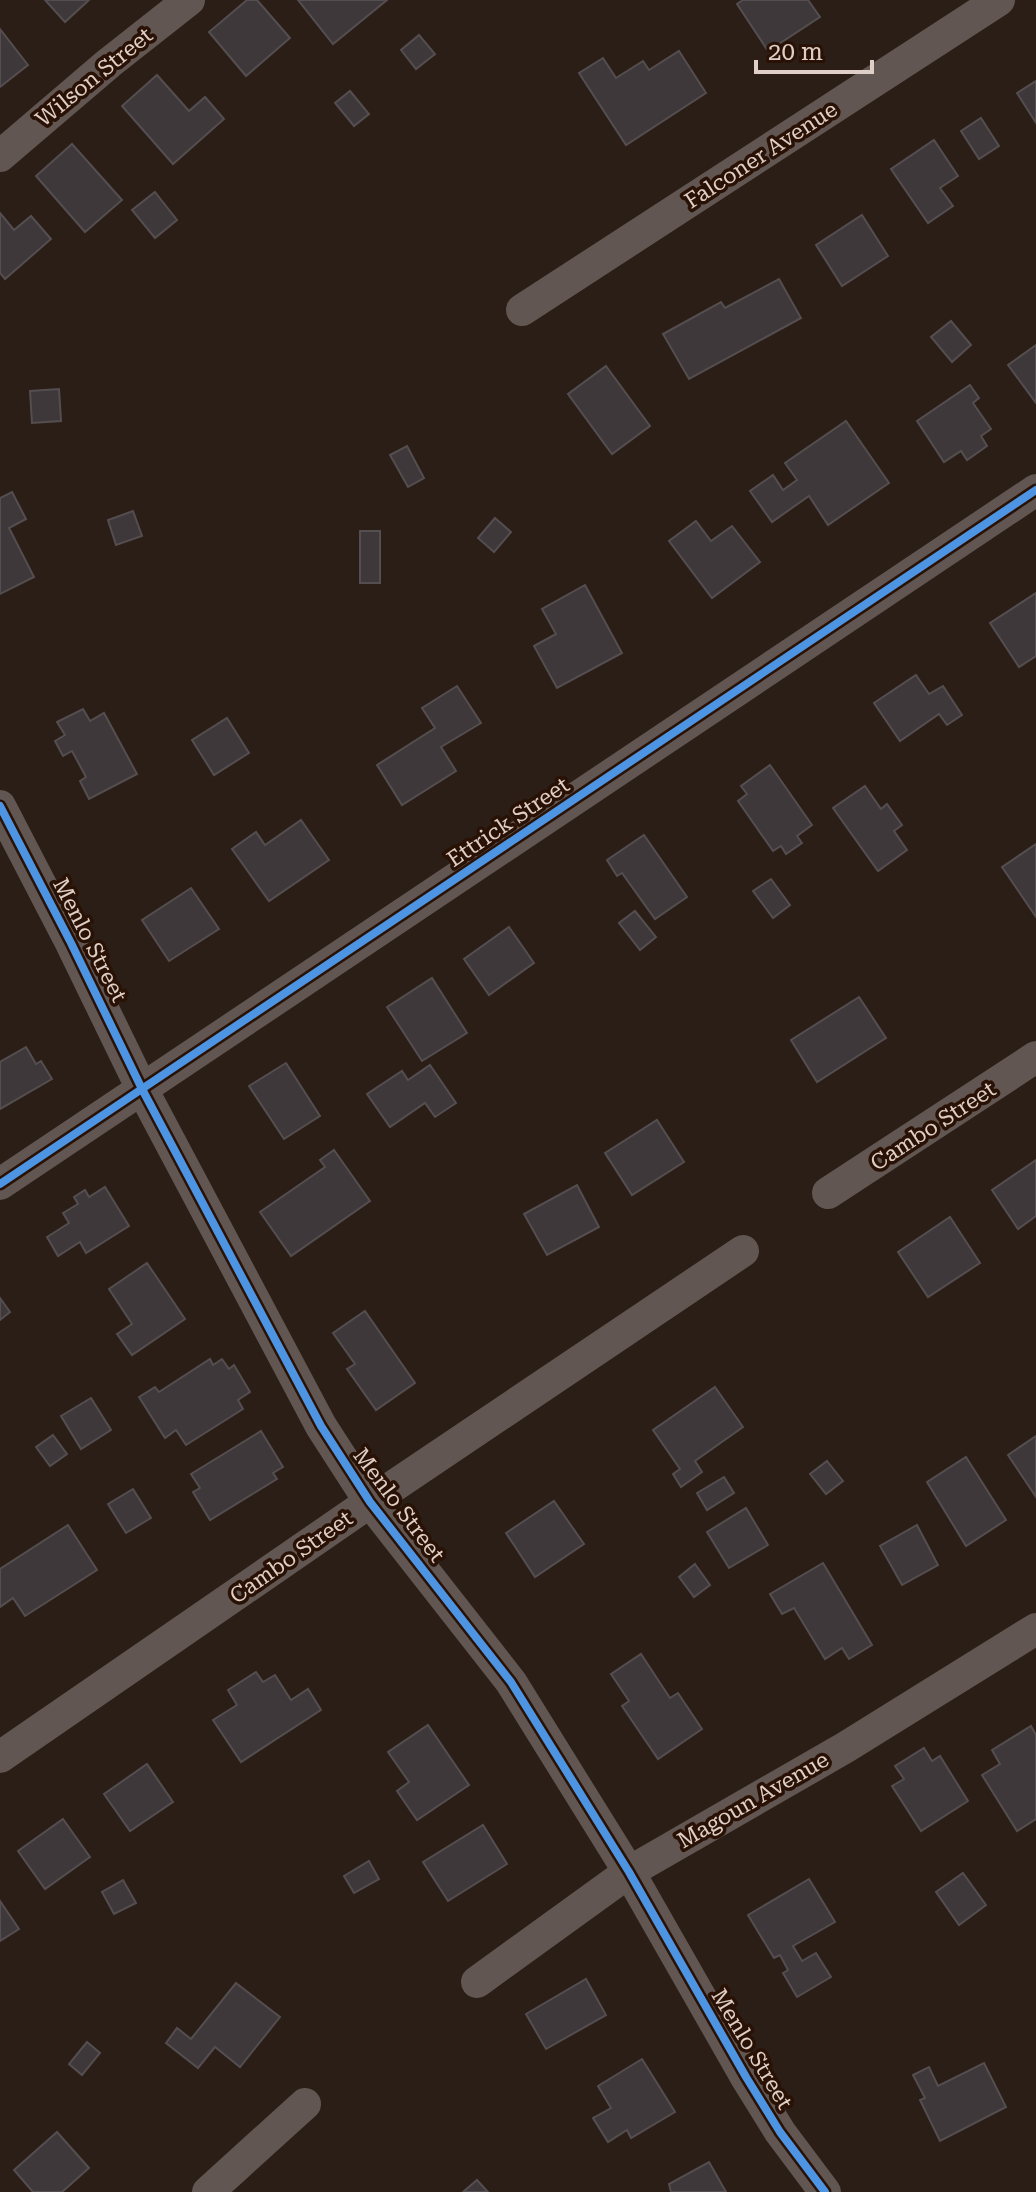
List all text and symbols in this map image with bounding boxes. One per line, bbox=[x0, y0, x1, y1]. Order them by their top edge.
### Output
street label: Wilson Street bbox=[31, 22, 157, 132]
scale bar bbox=[756, 24, 872, 74]
text: 20 m bbox=[768, 38, 823, 66]
street label: Falconer Avenue bbox=[680, 96, 842, 214]
street label: Ettrick Street bbox=[442, 772, 574, 872]
street label: Menlo Street bbox=[48, 874, 132, 1006]
street label: Cambo Street bbox=[866, 1076, 1000, 1176]
street label: Menlo Street bbox=[348, 1443, 450, 1567]
street label: Cambo Street bbox=[225, 1506, 357, 1608]
street label: Magoun Avenue bbox=[673, 1747, 833, 1853]
street label: Menlo Street bbox=[706, 1984, 798, 2114]

